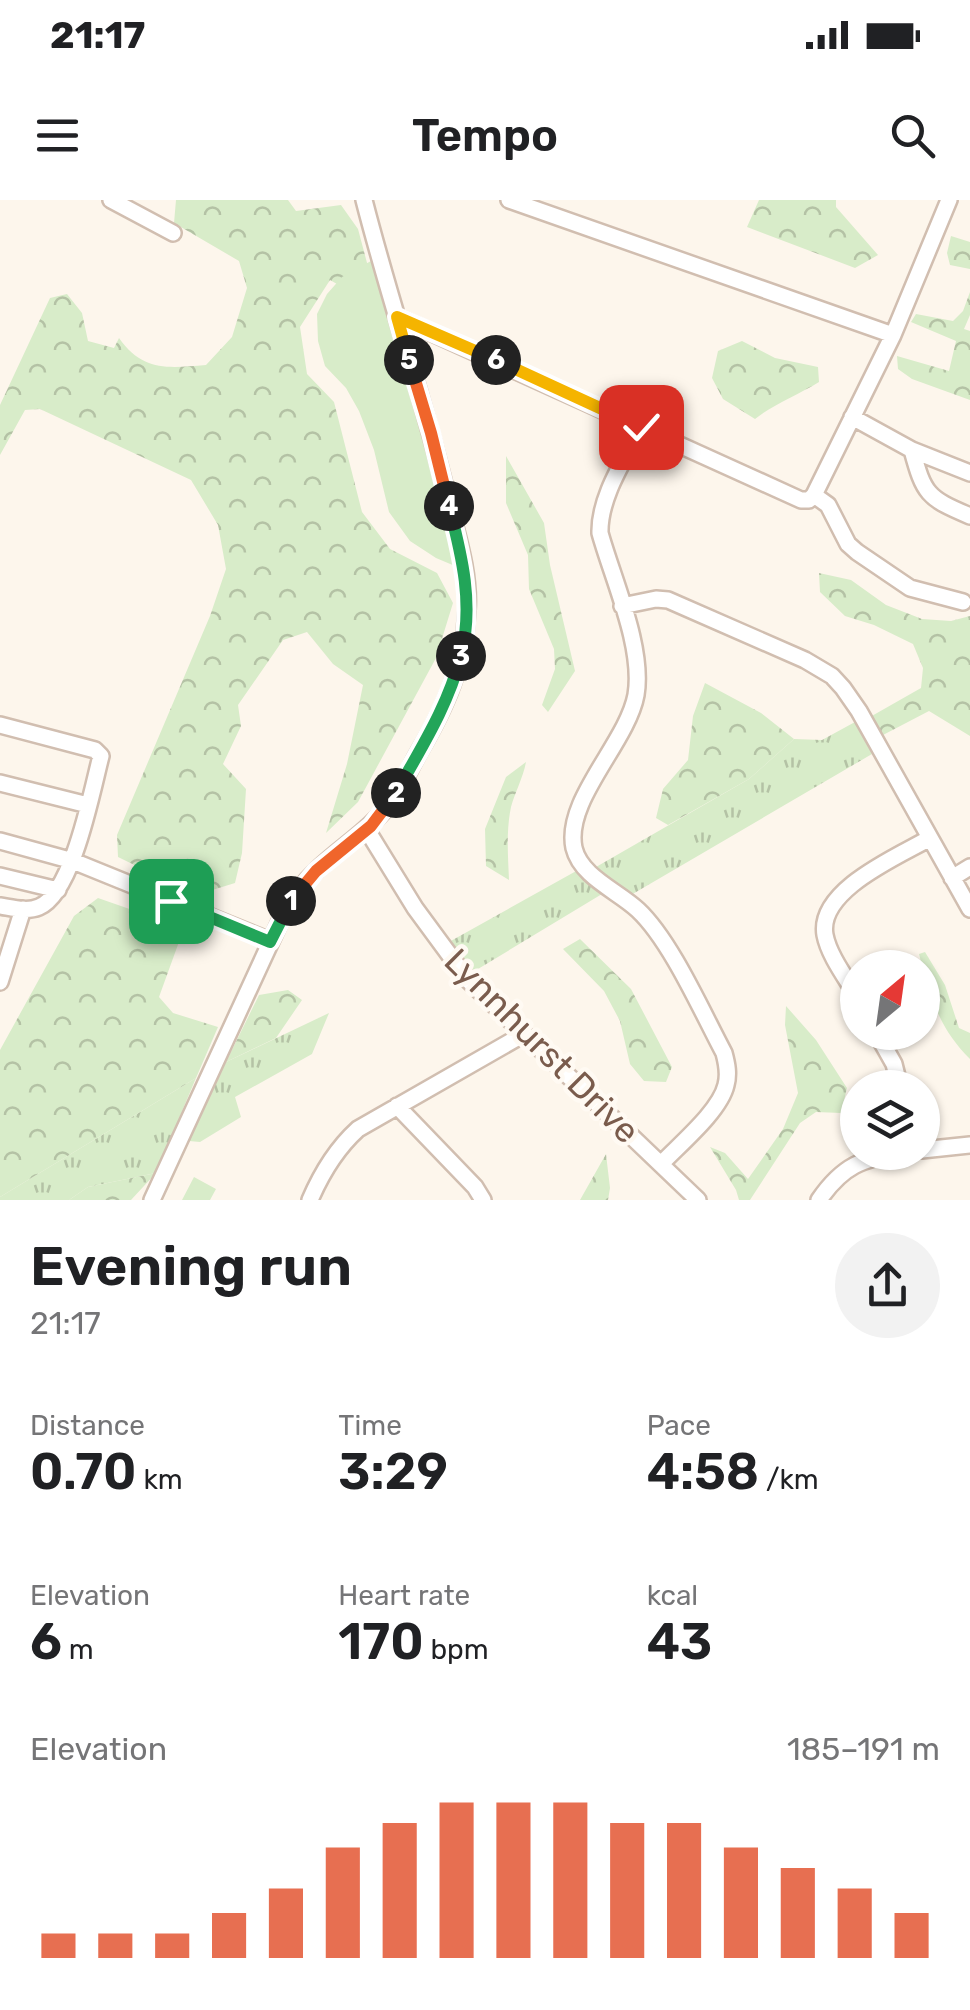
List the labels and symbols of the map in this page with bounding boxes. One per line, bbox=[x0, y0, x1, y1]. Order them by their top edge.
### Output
pin: 5 bbox=[384, 335, 434, 385]
pin: 6 bbox=[471, 335, 521, 385]
pin bbox=[599, 385, 684, 470]
pin: 4 bbox=[424, 481, 474, 531]
pin: 3 bbox=[436, 631, 486, 681]
pin: 2 bbox=[371, 768, 421, 818]
pin bbox=[129, 859, 214, 944]
pin: 1 bbox=[266, 876, 316, 926]
street label: Lynnhurst Drive bbox=[436, 940, 648, 1152]
north arrow bbox=[840, 950, 940, 1050]

